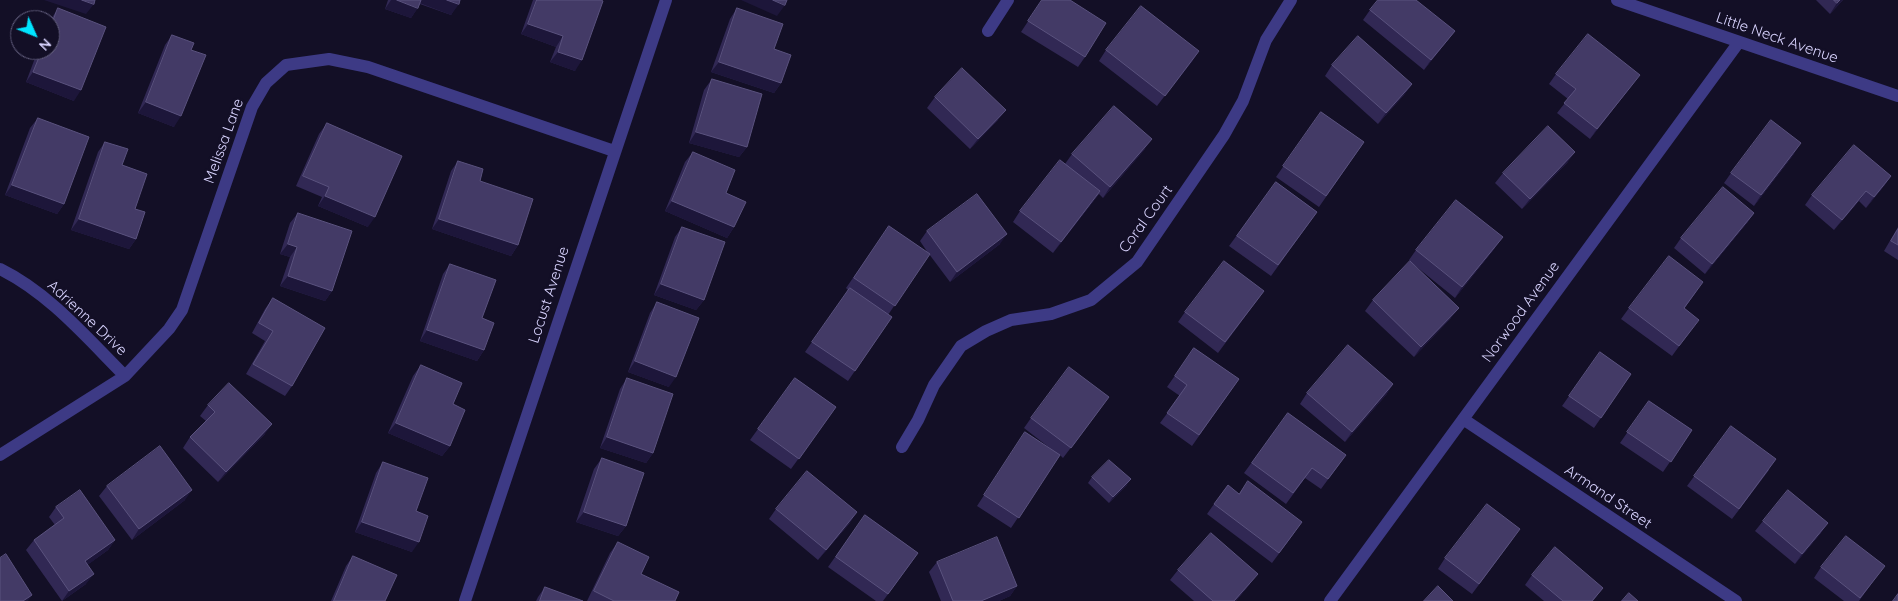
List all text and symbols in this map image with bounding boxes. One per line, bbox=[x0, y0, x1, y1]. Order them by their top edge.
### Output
street label: Little Neck Avenue bbox=[1714, 9, 1840, 67]
north arrow bbox=[10, 10, 60, 60]
text: N bbox=[35, 35, 55, 55]
street label: Melissa Lane bbox=[200, 96, 248, 186]
street label: Coral Court bbox=[1115, 182, 1177, 256]
street label: Locust Avenue bbox=[525, 244, 573, 346]
street label: Norwood Avenue bbox=[1478, 258, 1564, 366]
street label: Adrienne Drive bbox=[43, 277, 131, 359]
street label: Armand Street bbox=[1561, 461, 1655, 533]

